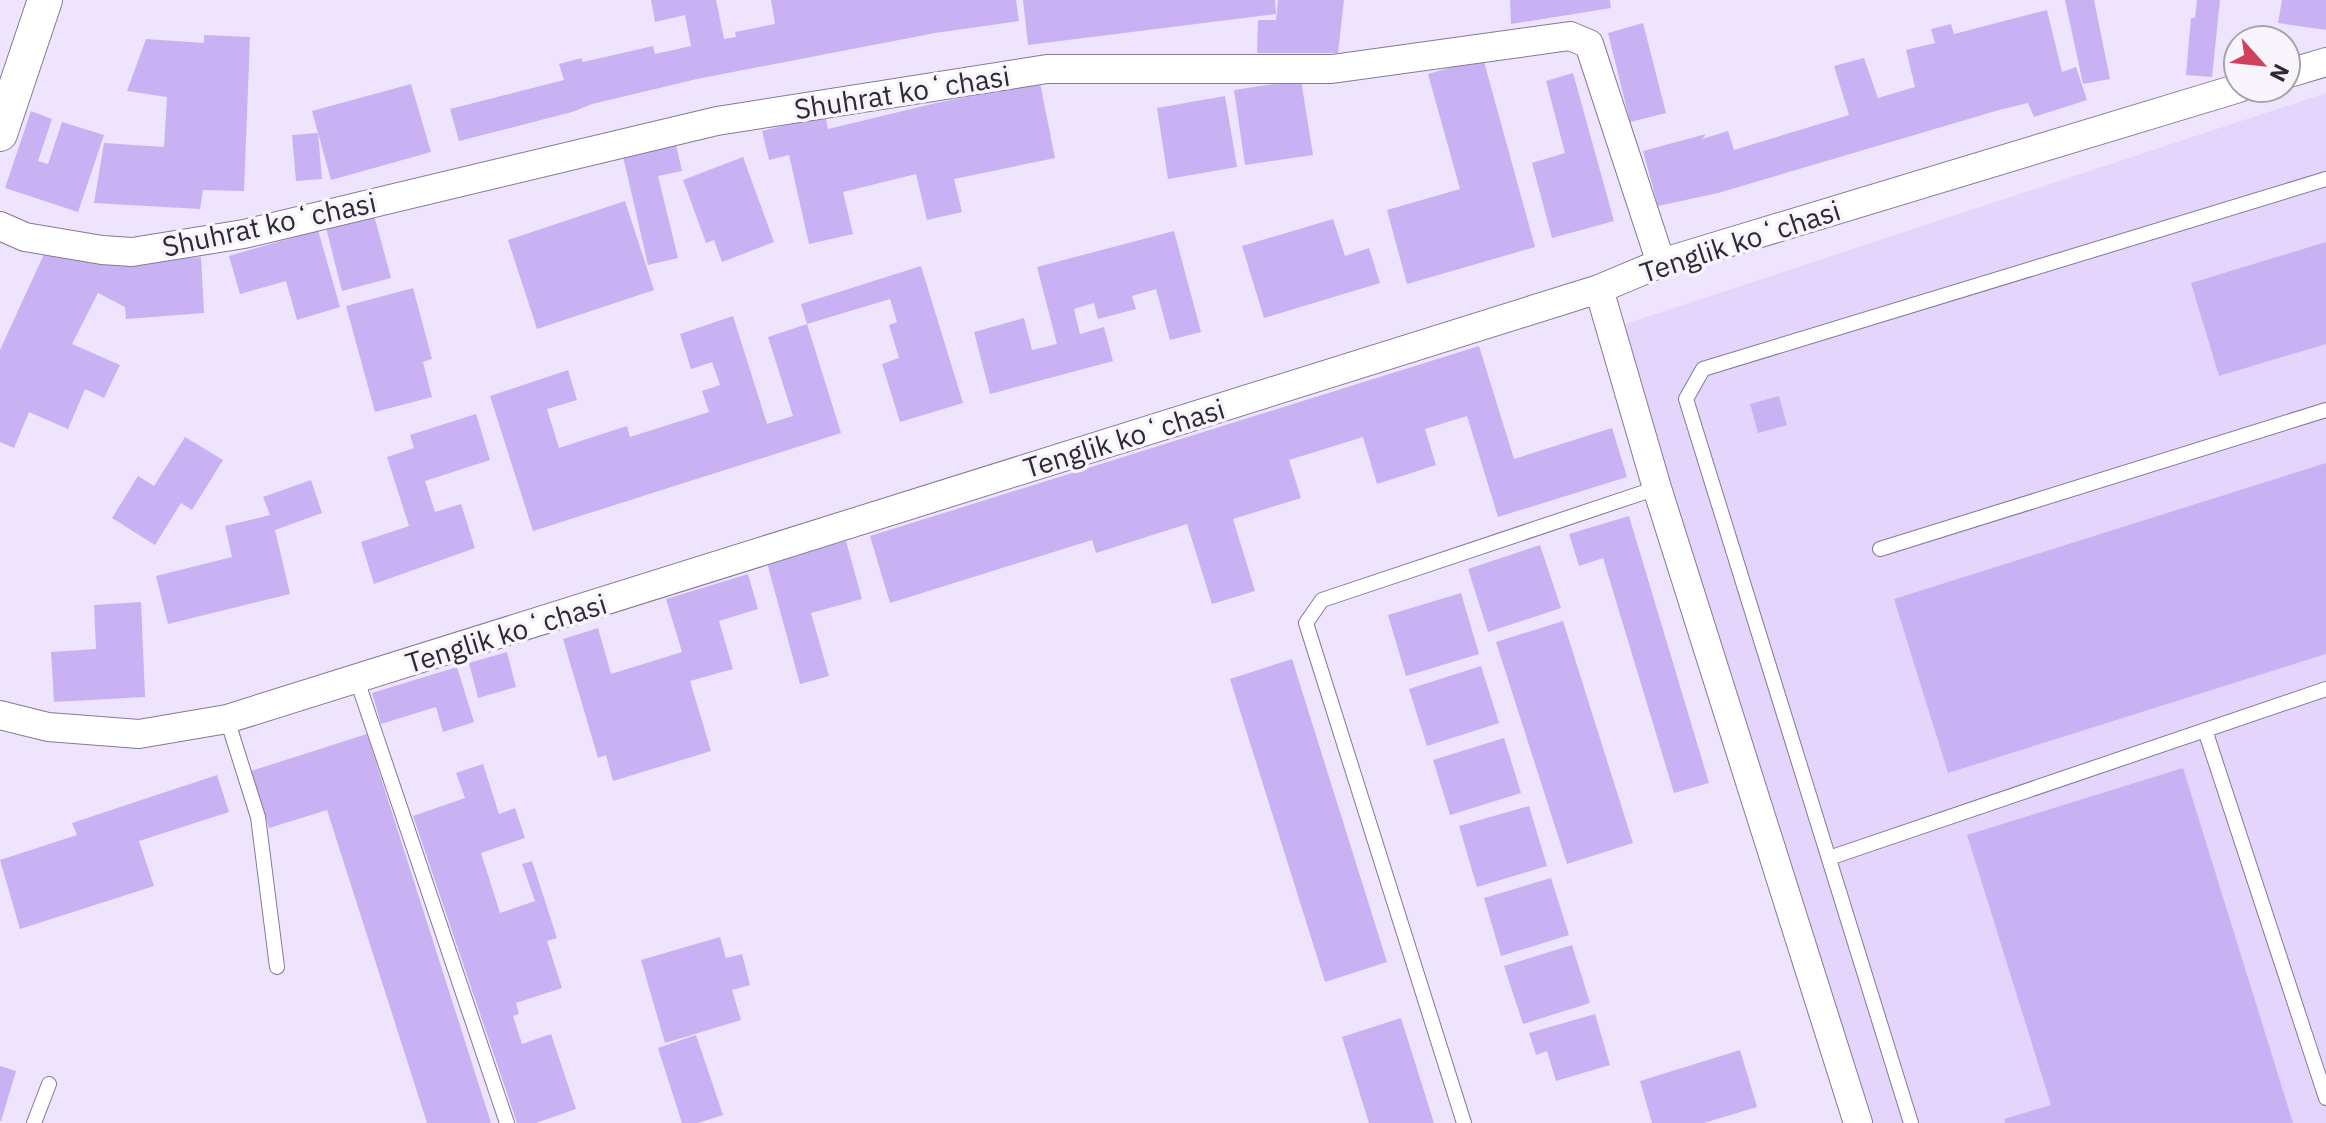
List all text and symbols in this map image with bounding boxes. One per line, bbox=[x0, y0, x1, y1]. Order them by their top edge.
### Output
north arrow bbox=[2222, 24, 2302, 104]
street label: Shuhrat koʻchasi bbox=[792, 57, 1012, 127]
text: N bbox=[2264, 60, 2297, 87]
street label: Shuhrat koʻchasi bbox=[159, 183, 379, 265]
street label: Tenglik koʻchasi bbox=[1635, 191, 1845, 291]
street label: Tenglik koʻchasi bbox=[1019, 390, 1229, 486]
street label: Tenglik koʻchasi bbox=[401, 585, 611, 681]

